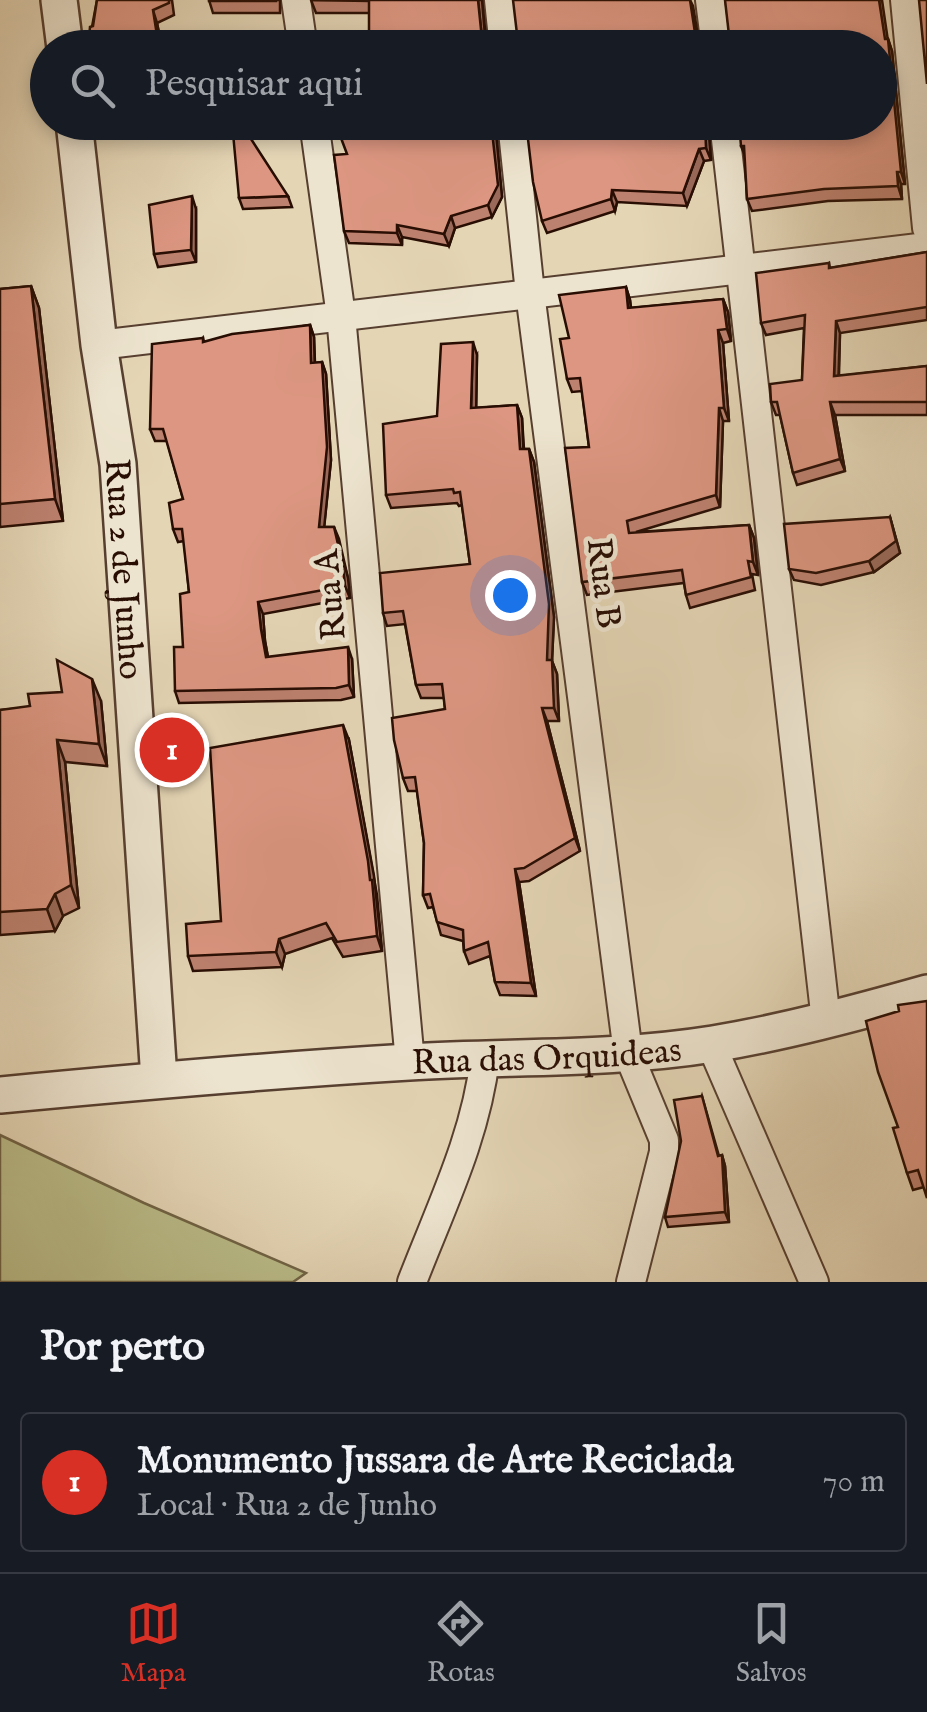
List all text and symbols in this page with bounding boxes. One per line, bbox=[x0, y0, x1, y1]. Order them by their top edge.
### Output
search box bbox=[30, 30, 897, 140]
icon: search bbox=[65, 58, 120, 113]
text: Pesquisar aqui bbox=[145, 61, 363, 109]
street label: Rua 2 de Junho bbox=[93, 457, 152, 681]
street label: Rua B bbox=[575, 536, 630, 631]
street label: Rua A bbox=[305, 546, 358, 642]
your location bbox=[485, 570, 536, 621]
pin: 1 bbox=[140, 712, 204, 788]
street label: Rua das Orquideas bbox=[411, 1029, 684, 1087]
text: Por perto bbox=[40, 1321, 205, 1374]
text: Monumento Jussara de Arte Reciclada bbox=[137, 1438, 734, 1486]
text: 1 bbox=[69, 1462, 80, 1503]
text: 70 m bbox=[823, 1462, 885, 1503]
text: Local · Rua 2 de Junho bbox=[137, 1486, 437, 1527]
tab: Mapa bbox=[120, 1596, 186, 1691]
tab: Rotas bbox=[427, 1596, 495, 1691]
tab: Salvos bbox=[736, 1596, 807, 1691]

